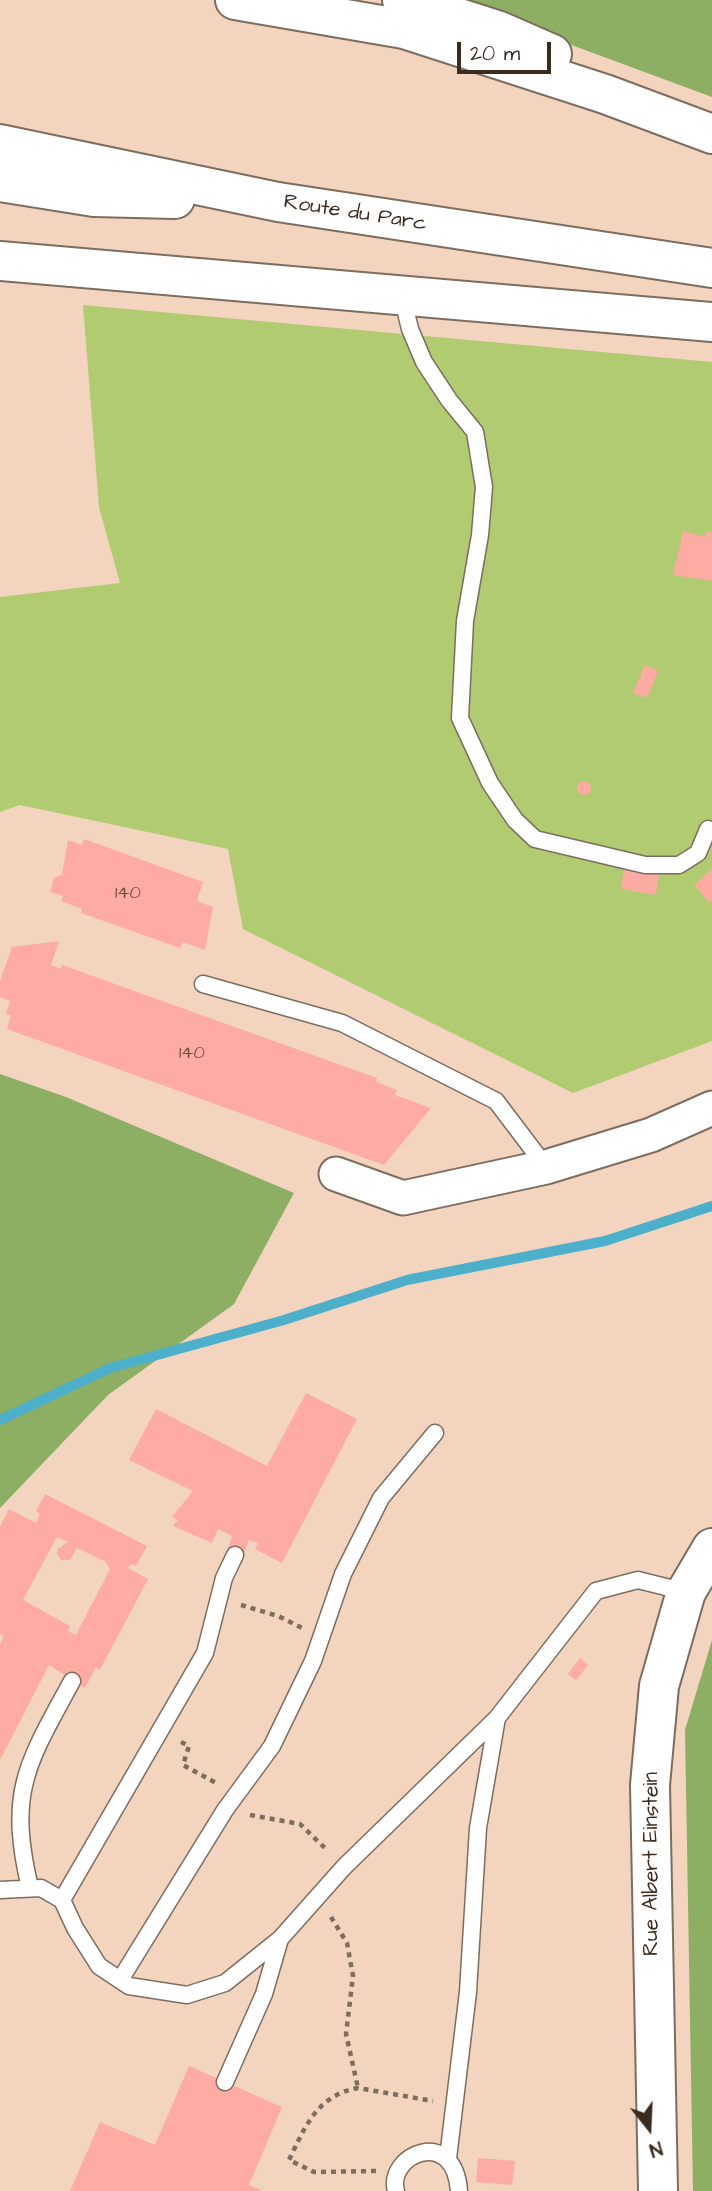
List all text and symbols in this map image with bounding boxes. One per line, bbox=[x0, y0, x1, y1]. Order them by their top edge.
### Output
scale bar bbox=[460, 28, 554, 72]
text: 20 m bbox=[470, 39, 520, 68]
street label: Route du Parc bbox=[282, 190, 428, 238]
house number: 140 bbox=[115, 883, 141, 905]
house number: 140 bbox=[179, 1043, 205, 1065]
street label: Rue Albert Einstein bbox=[640, 1772, 666, 1956]
north arrow bbox=[614, 2093, 684, 2163]
text: N bbox=[646, 2134, 665, 2163]

